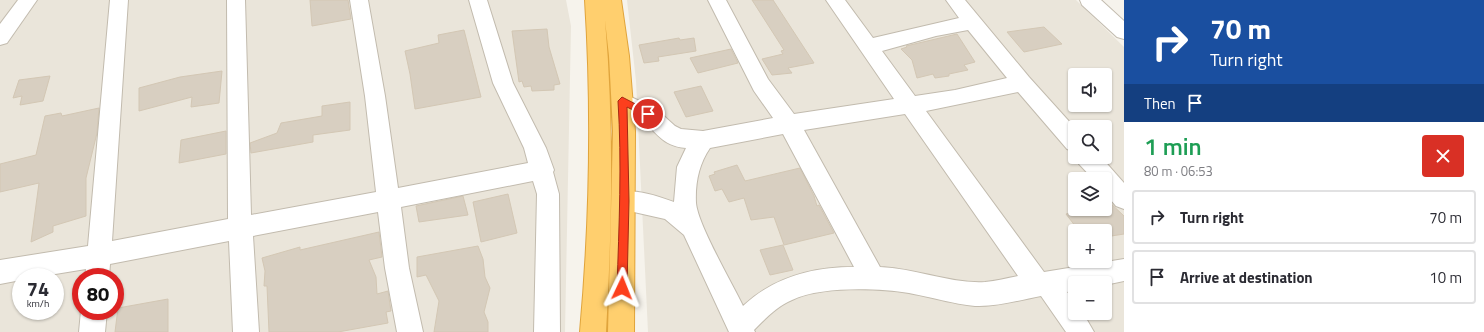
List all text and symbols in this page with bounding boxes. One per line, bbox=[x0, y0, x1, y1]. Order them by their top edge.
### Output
text: 70 m bbox=[1210, 7, 1271, 50]
icon: right bbox=[1144, 16, 1196, 68]
text: Turn right bbox=[1210, 46, 1283, 73]
map controls bbox=[1068, 68, 1112, 320]
button: sound bbox=[1068, 68, 1112, 112]
text: Then bbox=[1144, 92, 1176, 115]
icon: arrive bbox=[1184, 92, 1206, 114]
pin bbox=[631, 97, 665, 131]
icon: arrive bbox=[637, 103, 659, 125]
button: search bbox=[1068, 120, 1112, 164]
text: 1 min bbox=[1144, 128, 1202, 164]
button: close bbox=[1422, 135, 1464, 177]
text: 80 m · 06:53 bbox=[1144, 161, 1213, 181]
button: layers bbox=[1068, 172, 1112, 216]
icon: right bbox=[1146, 206, 1168, 228]
text: Turn right bbox=[1180, 206, 1244, 229]
text: 70 m bbox=[1429, 206, 1462, 229]
button: + bbox=[1068, 224, 1112, 268]
icon: arrive bbox=[1146, 266, 1168, 288]
text: Arrive at destination bbox=[1180, 266, 1313, 289]
text: 10 m bbox=[1429, 266, 1462, 289]
position arrow bbox=[601, 267, 643, 309]
speed limit sign: 80 bbox=[72, 268, 124, 320]
text: 74 bbox=[27, 273, 49, 304]
button: − bbox=[1068, 276, 1112, 320]
text: km/h bbox=[27, 296, 49, 311]

